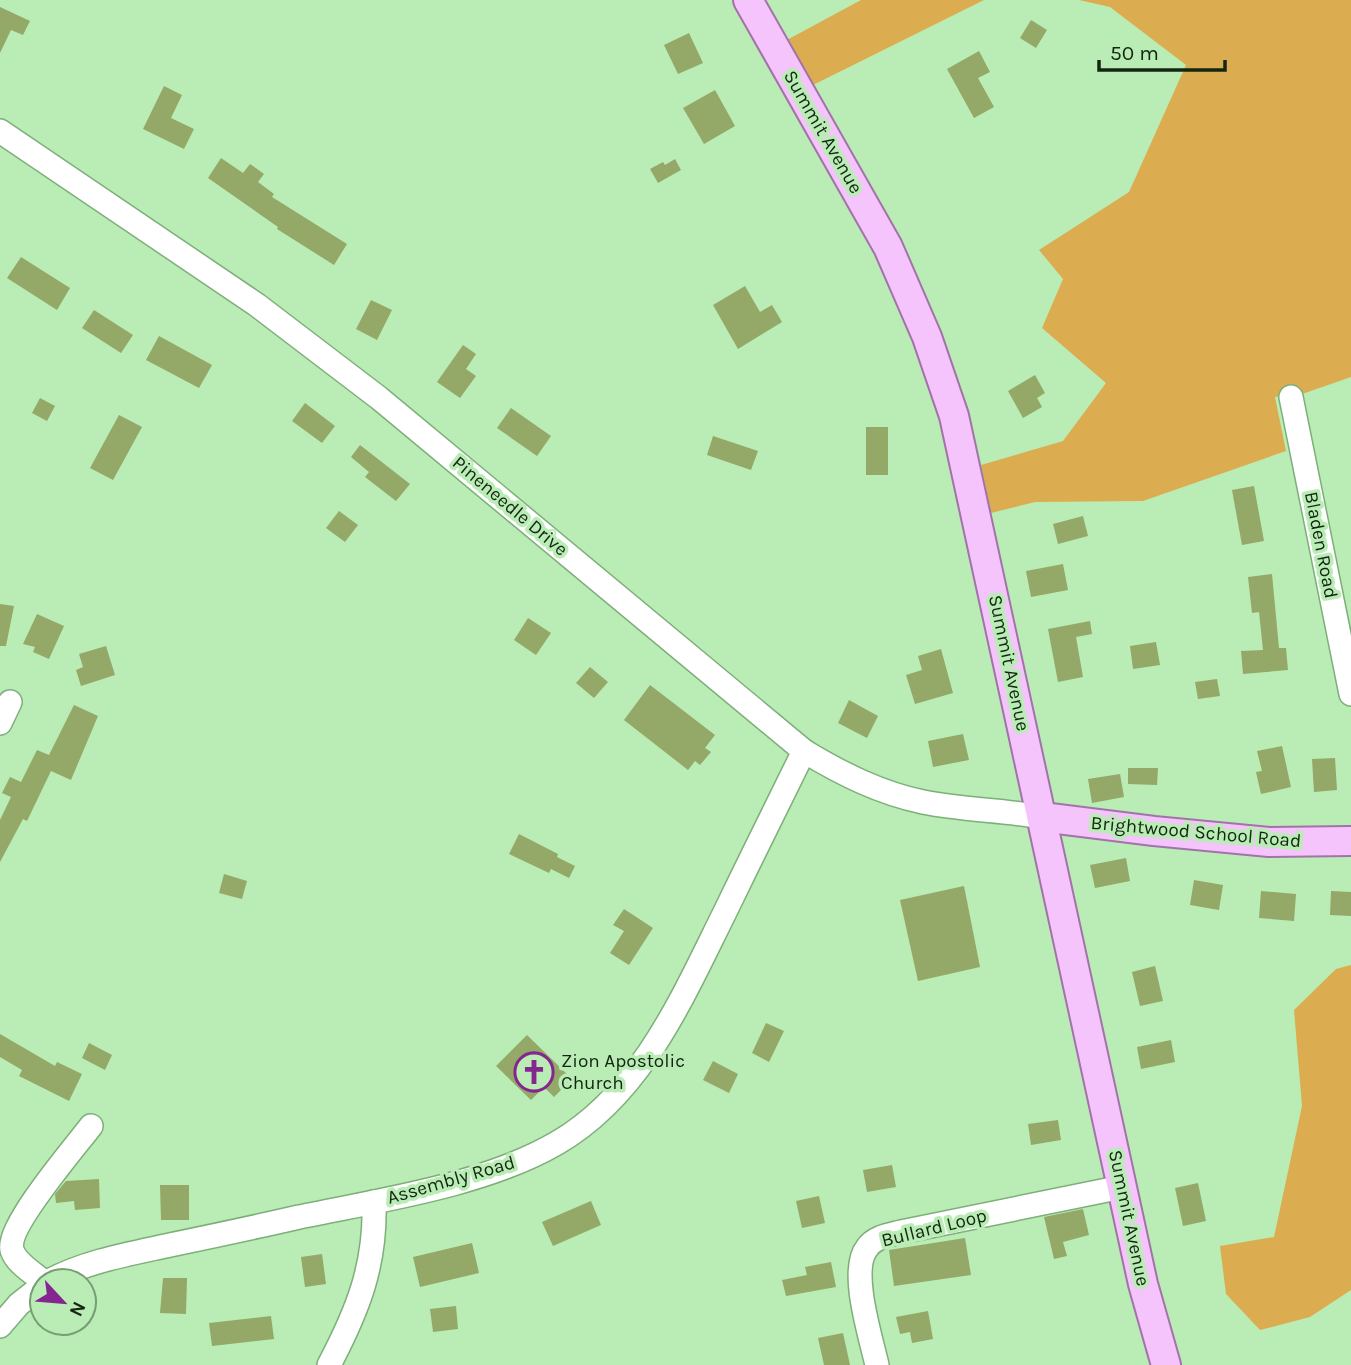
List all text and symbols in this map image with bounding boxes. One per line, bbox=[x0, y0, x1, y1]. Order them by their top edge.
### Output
scale bar bbox=[1099, 28, 1225, 72]
text: 50 m bbox=[1110, 41, 1159, 65]
street label: Summit Avenue bbox=[779, 67, 867, 197]
street label: Pineneedle Drive bbox=[448, 451, 572, 561]
street label: Bladen Road bbox=[1300, 490, 1342, 600]
street label: Summit Avenue bbox=[984, 593, 1034, 733]
street label: Brightwood School Road bbox=[1090, 812, 1302, 852]
place label: Zion Apostolic Church bbox=[561, 1050, 685, 1094]
church icon: Zion Apostolic Church bbox=[513, 1051, 555, 1093]
street label: Summit Avenue bbox=[1104, 1148, 1154, 1288]
street label: Assembly Road bbox=[384, 1151, 518, 1209]
street label: Bullard Loop bbox=[879, 1204, 989, 1252]
north arrow bbox=[28, 1267, 98, 1337]
text: N bbox=[65, 1298, 90, 1320]

